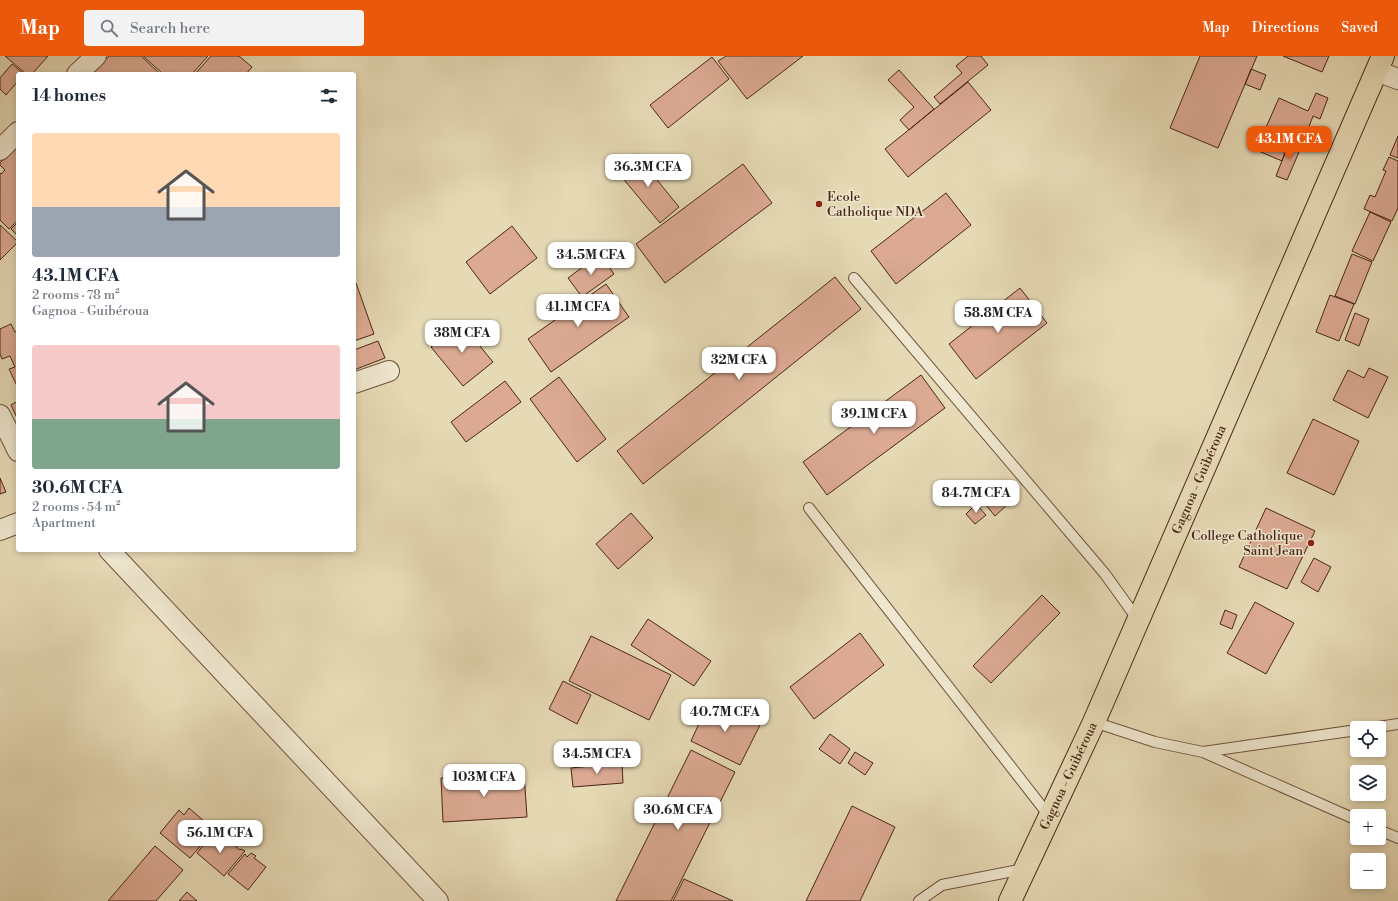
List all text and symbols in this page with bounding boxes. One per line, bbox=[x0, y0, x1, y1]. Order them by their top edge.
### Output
search box bbox=[84, 10, 364, 46]
text: Map bbox=[20, 16, 60, 40]
icon: search bbox=[98, 17, 120, 39]
text: Search here bbox=[130, 19, 210, 38]
text: Map bbox=[1202, 19, 1230, 37]
text: Directions bbox=[1252, 19, 1319, 37]
text: Saved bbox=[1341, 19, 1378, 37]
text: 14 homes bbox=[32, 85, 106, 107]
icon: filters bbox=[318, 85, 340, 107]
pin: 43.1M CFA bbox=[1243, 126, 1335, 160]
text: 43.1M CFA bbox=[1256, 131, 1322, 147]
pin: 36.3M CFA bbox=[602, 154, 694, 188]
icon: home bbox=[150, 159, 222, 231]
text: 36.3M CFA bbox=[614, 159, 682, 175]
place label: Ecole Catholique NDA bbox=[827, 189, 924, 220]
marker: Ecole Catholique NDA bbox=[814, 199, 824, 209]
pin: 34.5M CFA bbox=[545, 242, 637, 276]
text: 34.5M CFA bbox=[557, 247, 625, 263]
text: 43.1M CFA bbox=[32, 265, 119, 287]
text: 2 rooms · 78 m² bbox=[32, 287, 120, 303]
pin: 41.1M CFA bbox=[532, 294, 624, 328]
text: 41.1M CFA bbox=[545, 299, 611, 315]
pin: 58.8M CFA bbox=[952, 300, 1044, 334]
text: Gagnoa - Guibéroua bbox=[32, 303, 149, 319]
text: 58.8M CFA bbox=[964, 305, 1032, 321]
pin: 38M CFA bbox=[425, 320, 499, 354]
text: 38M CFA bbox=[434, 325, 490, 341]
pin: 32M CFA bbox=[702, 347, 776, 381]
text: 32M CFA bbox=[711, 352, 767, 368]
icon: home bbox=[150, 371, 222, 443]
pin: 39.1M CFA bbox=[828, 401, 920, 435]
text: 39.1M CFA bbox=[841, 406, 907, 422]
street label: Gagnoa - Guibéroua bbox=[1169, 422, 1230, 536]
text: 30.6M CFA bbox=[32, 477, 123, 499]
pin: 84.7M CFA bbox=[930, 480, 1022, 514]
text: 84.7M CFA bbox=[942, 485, 1010, 501]
text: 2 rooms · 54 m² bbox=[32, 499, 121, 515]
text: Apartment bbox=[32, 515, 96, 531]
place label: College Catholique Saint Jean bbox=[1191, 528, 1303, 559]
marker: College Catholique Saint Jean bbox=[1306, 538, 1316, 548]
pin: 40.7M CFA bbox=[679, 699, 771, 733]
text: 40.7M CFA bbox=[690, 704, 760, 720]
street label: Gagnoa - Guibéroua bbox=[1036, 719, 1101, 832]
map controls bbox=[1350, 721, 1386, 889]
button: locate bbox=[1350, 721, 1386, 757]
pin: 34.5M CFA bbox=[551, 741, 643, 775]
text: 34.5M CFA bbox=[563, 746, 631, 762]
pin: 103M CFA bbox=[443, 764, 525, 798]
button: layers bbox=[1350, 765, 1386, 801]
text: 103M CFA bbox=[452, 769, 516, 785]
pin: 30.6M CFA bbox=[632, 797, 724, 831]
text: 30.6M CFA bbox=[643, 802, 713, 818]
button: + bbox=[1350, 809, 1386, 845]
pin: 56.1M CFA bbox=[174, 820, 266, 854]
text: 56.1M CFA bbox=[187, 825, 253, 841]
button: − bbox=[1350, 853, 1386, 889]

